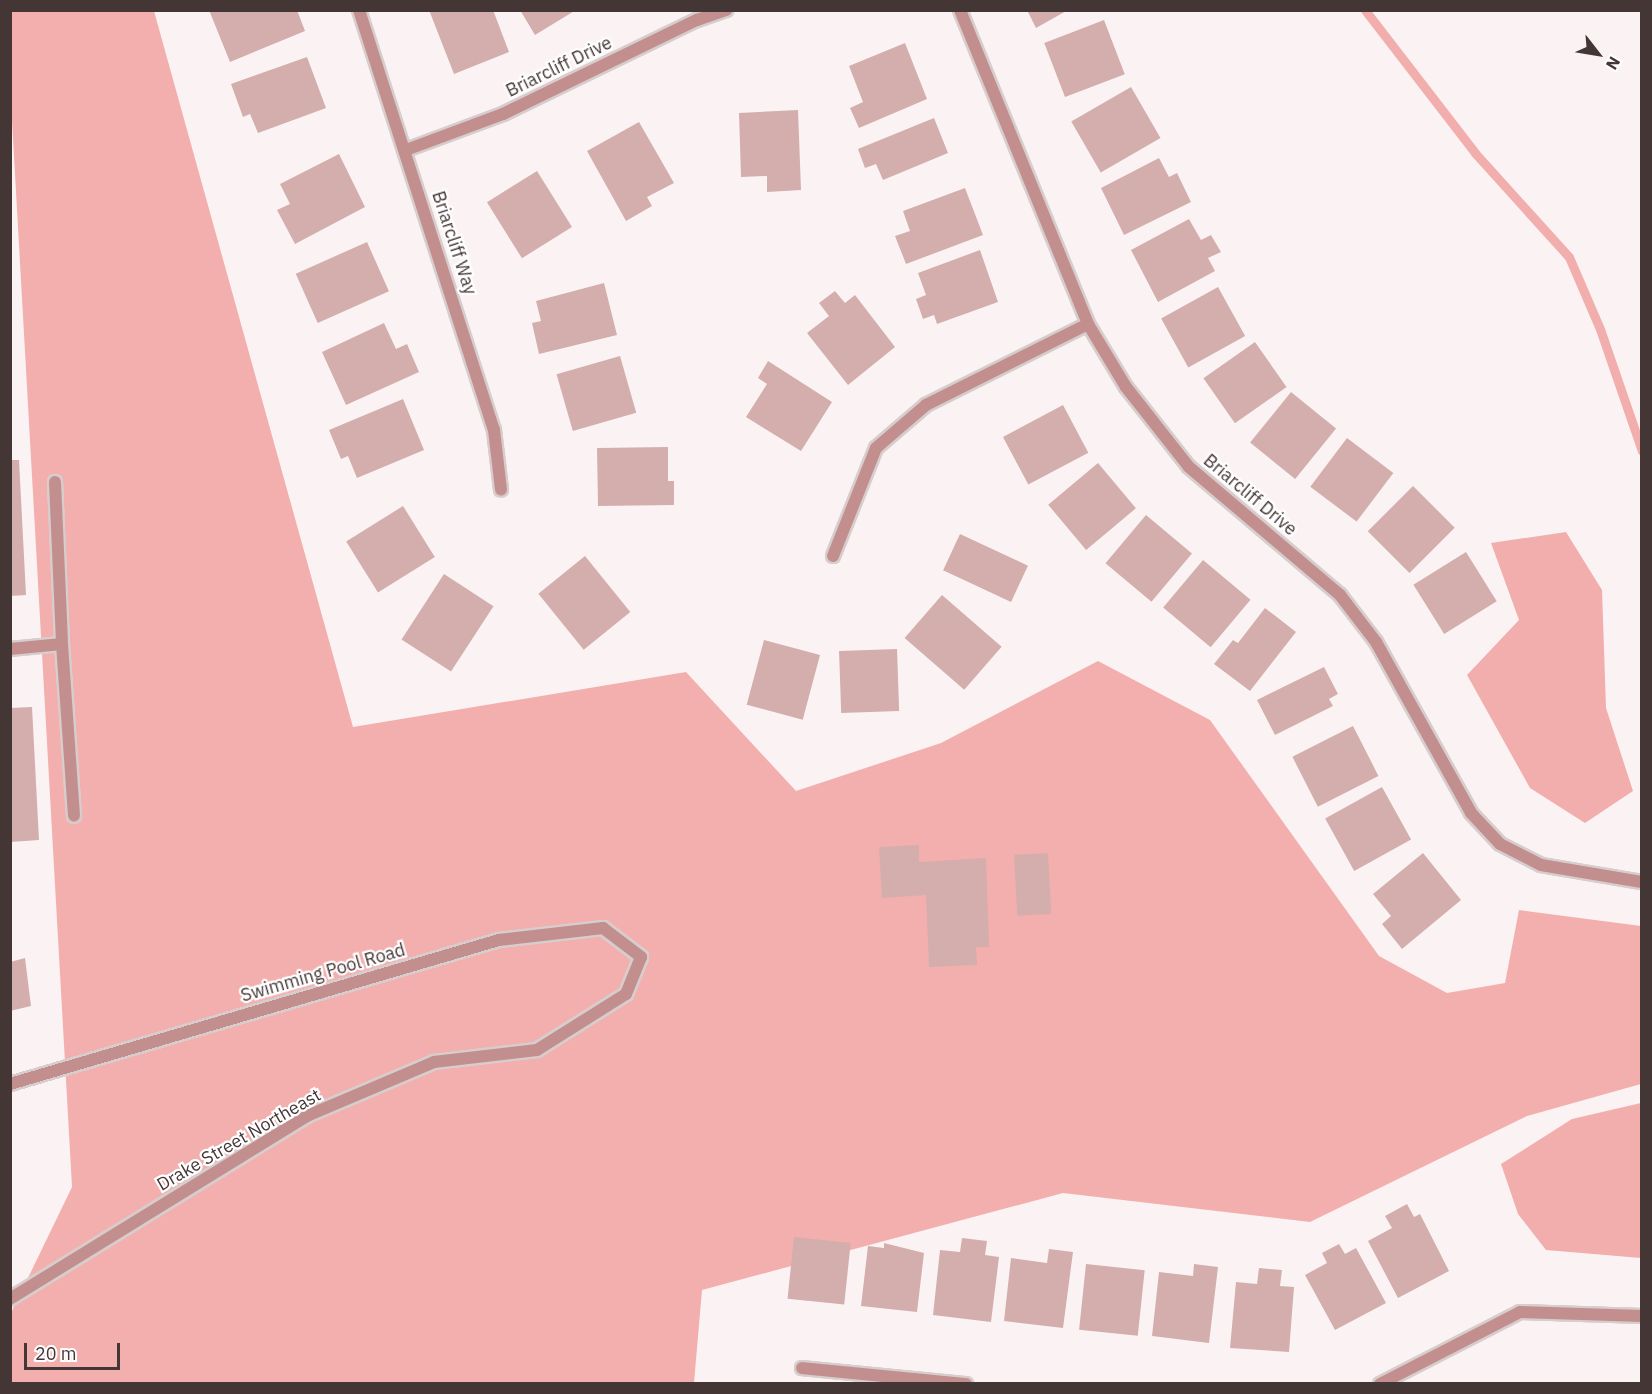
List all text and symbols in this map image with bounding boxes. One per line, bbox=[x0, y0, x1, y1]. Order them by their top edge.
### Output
north arrow bbox=[1568, 24, 1628, 84]
street label: Briarcliff Drive bbox=[503, 32, 615, 102]
text: N bbox=[1602, 53, 1625, 73]
street label: Briarcliff Way bbox=[427, 188, 481, 298]
street label: Briarcliff Drive bbox=[1199, 450, 1301, 540]
street label: Swimming Pool Road bbox=[238, 939, 408, 1007]
street label: Drake Street Northeast bbox=[153, 1084, 325, 1196]
scale bar bbox=[27, 1331, 123, 1369]
text: 20 m bbox=[35, 1342, 77, 1365]

